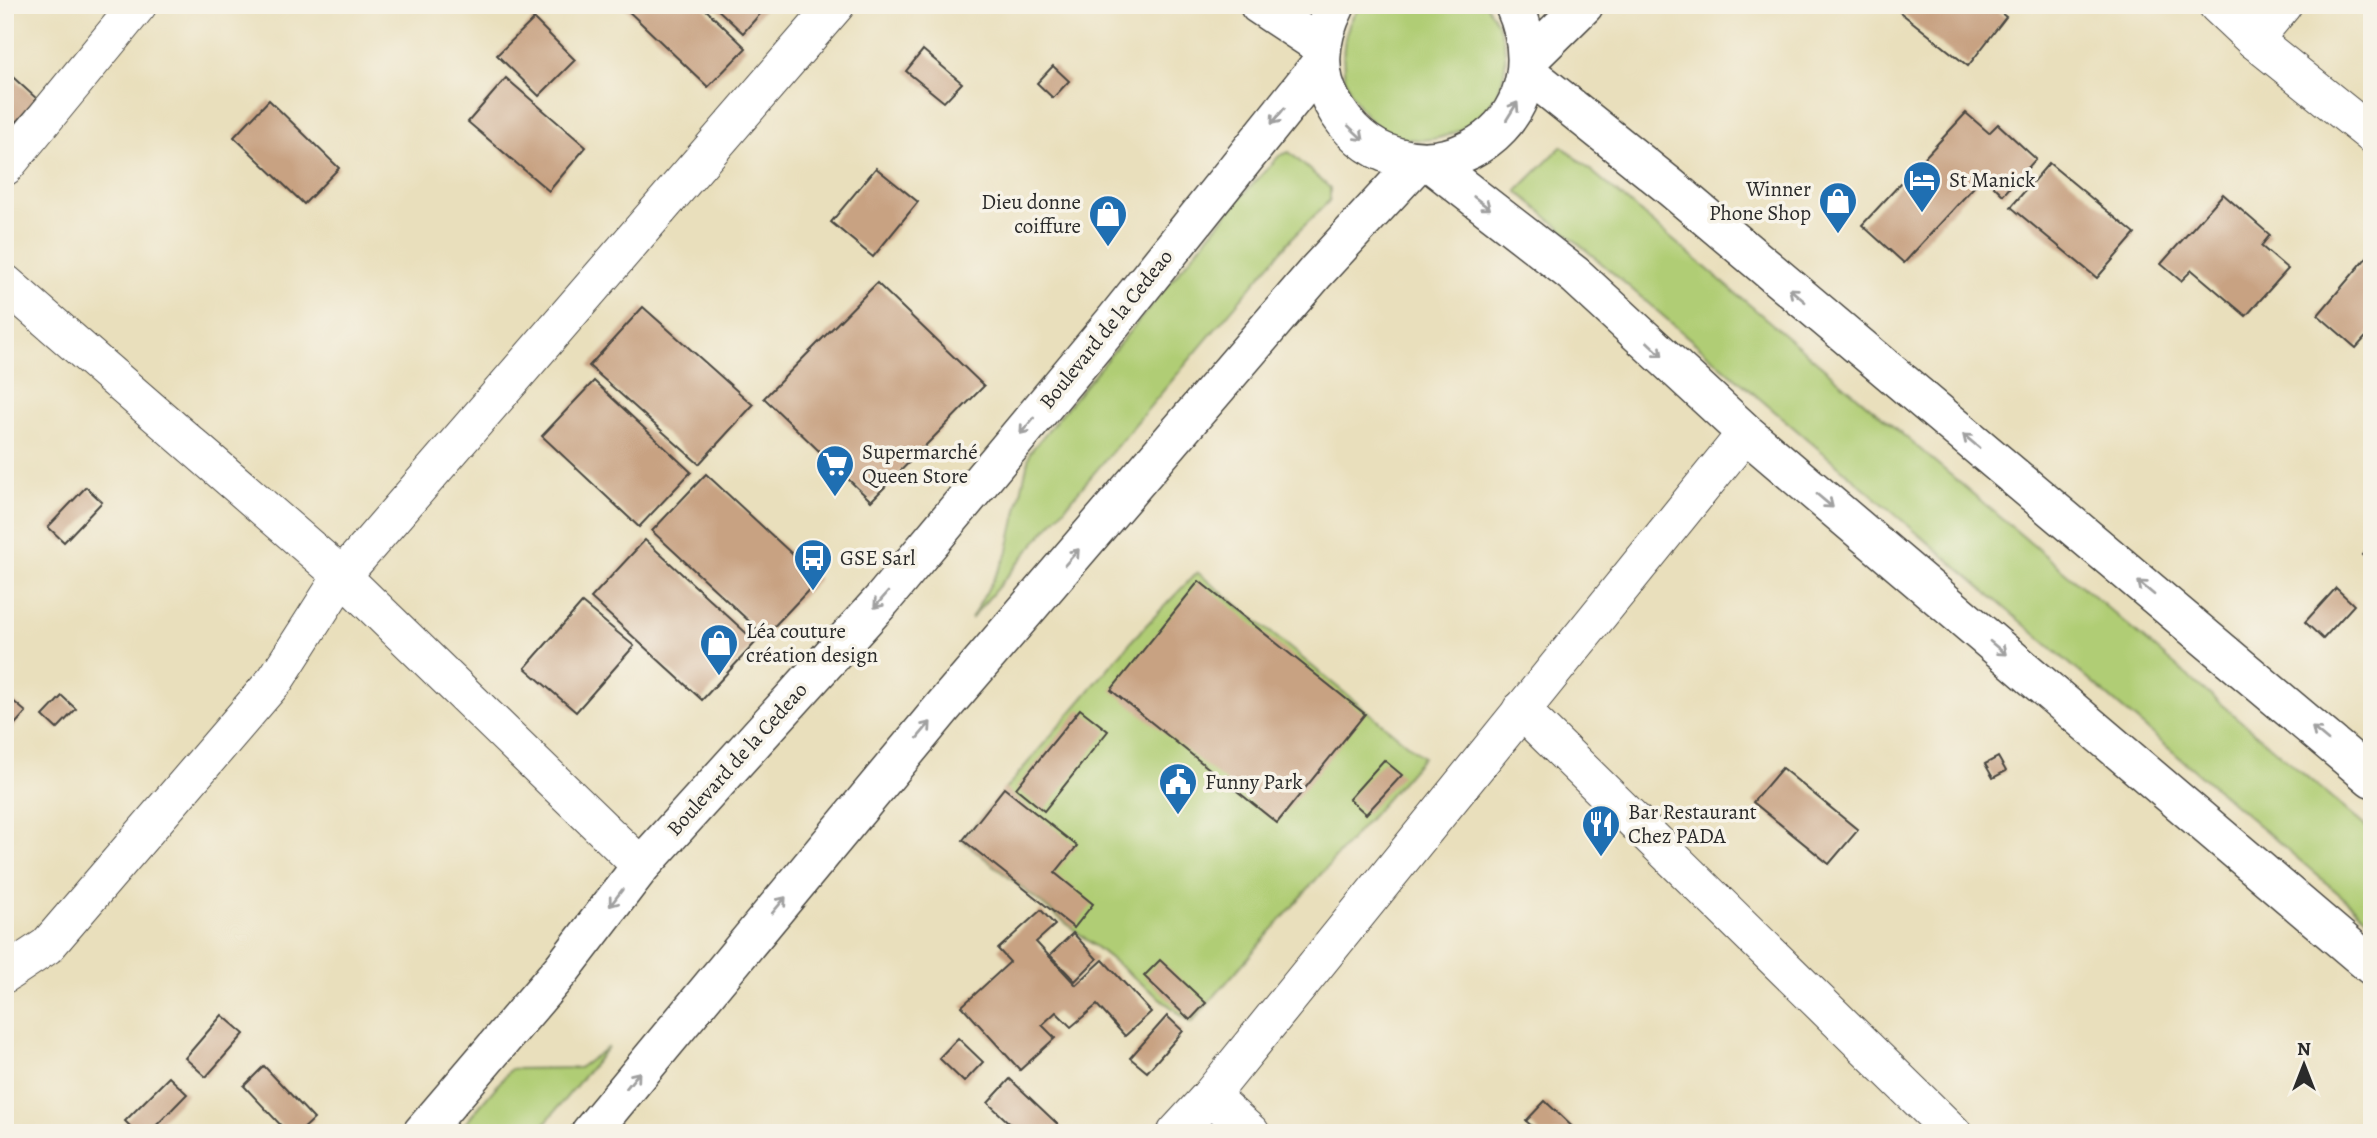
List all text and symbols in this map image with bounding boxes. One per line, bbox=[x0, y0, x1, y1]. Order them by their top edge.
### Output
one-way arrow bbox=[1506, 101, 1520, 121]
one-way arrow bbox=[1271, 106, 1286, 125]
one-way arrow bbox=[1347, 125, 1364, 142]
hotel icon: St Manick bbox=[1901, 159, 1943, 214]
place label: St Manick bbox=[1949, 166, 2036, 194]
place label: Winner Phone Shop bbox=[1709, 175, 1811, 227]
shop icon: Winner Phone Shop bbox=[1817, 180, 1859, 235]
place label: Dieu donne coiffure bbox=[981, 188, 1081, 240]
shop icon: Dieu donne coiffure bbox=[1087, 193, 1129, 248]
one-way arrow bbox=[1472, 195, 1490, 210]
street label: Boulevard de la Cedeao bbox=[1033, 243, 1179, 415]
one-way arrow bbox=[1789, 287, 1807, 302]
one-way arrow bbox=[1646, 341, 1663, 358]
one-way arrow bbox=[1019, 417, 1035, 435]
one-way arrow bbox=[1963, 433, 1981, 449]
place label: Supermarché Queen Store bbox=[862, 438, 978, 490]
supermarket icon: Supermarché Queen Store bbox=[814, 443, 856, 498]
one-way arrow bbox=[1816, 493, 1834, 509]
bus stop icon: GSE Sarl bbox=[792, 537, 834, 592]
place label: GSE Sarl bbox=[840, 544, 915, 572]
one-way arrow bbox=[1064, 548, 1080, 566]
one-way arrow bbox=[2137, 580, 2155, 595]
one-way arrow bbox=[873, 591, 889, 609]
place label: Léa couture création design bbox=[746, 617, 878, 669]
shop icon: Léa couture création design bbox=[698, 622, 740, 677]
one-way arrow bbox=[1989, 640, 2007, 656]
street label: Boulevard de la Cedeao bbox=[660, 676, 814, 842]
one-way arrow bbox=[916, 721, 932, 739]
one-way arrow bbox=[2311, 726, 2329, 742]
public building icon: Funny Park bbox=[1157, 761, 1199, 816]
place label: Funny Park bbox=[1205, 768, 1303, 796]
place label: Bar Restaurant Chez PADA bbox=[1628, 798, 1757, 850]
restaurant icon: Bar Restaurant Chez PADA bbox=[1580, 803, 1622, 858]
one-way arrow bbox=[608, 889, 623, 907]
one-way arrow bbox=[771, 896, 787, 914]
north arrow bbox=[2268, 1030, 2338, 1100]
text: N bbox=[2297, 1036, 2311, 1062]
one-way arrow bbox=[626, 1071, 641, 1089]

